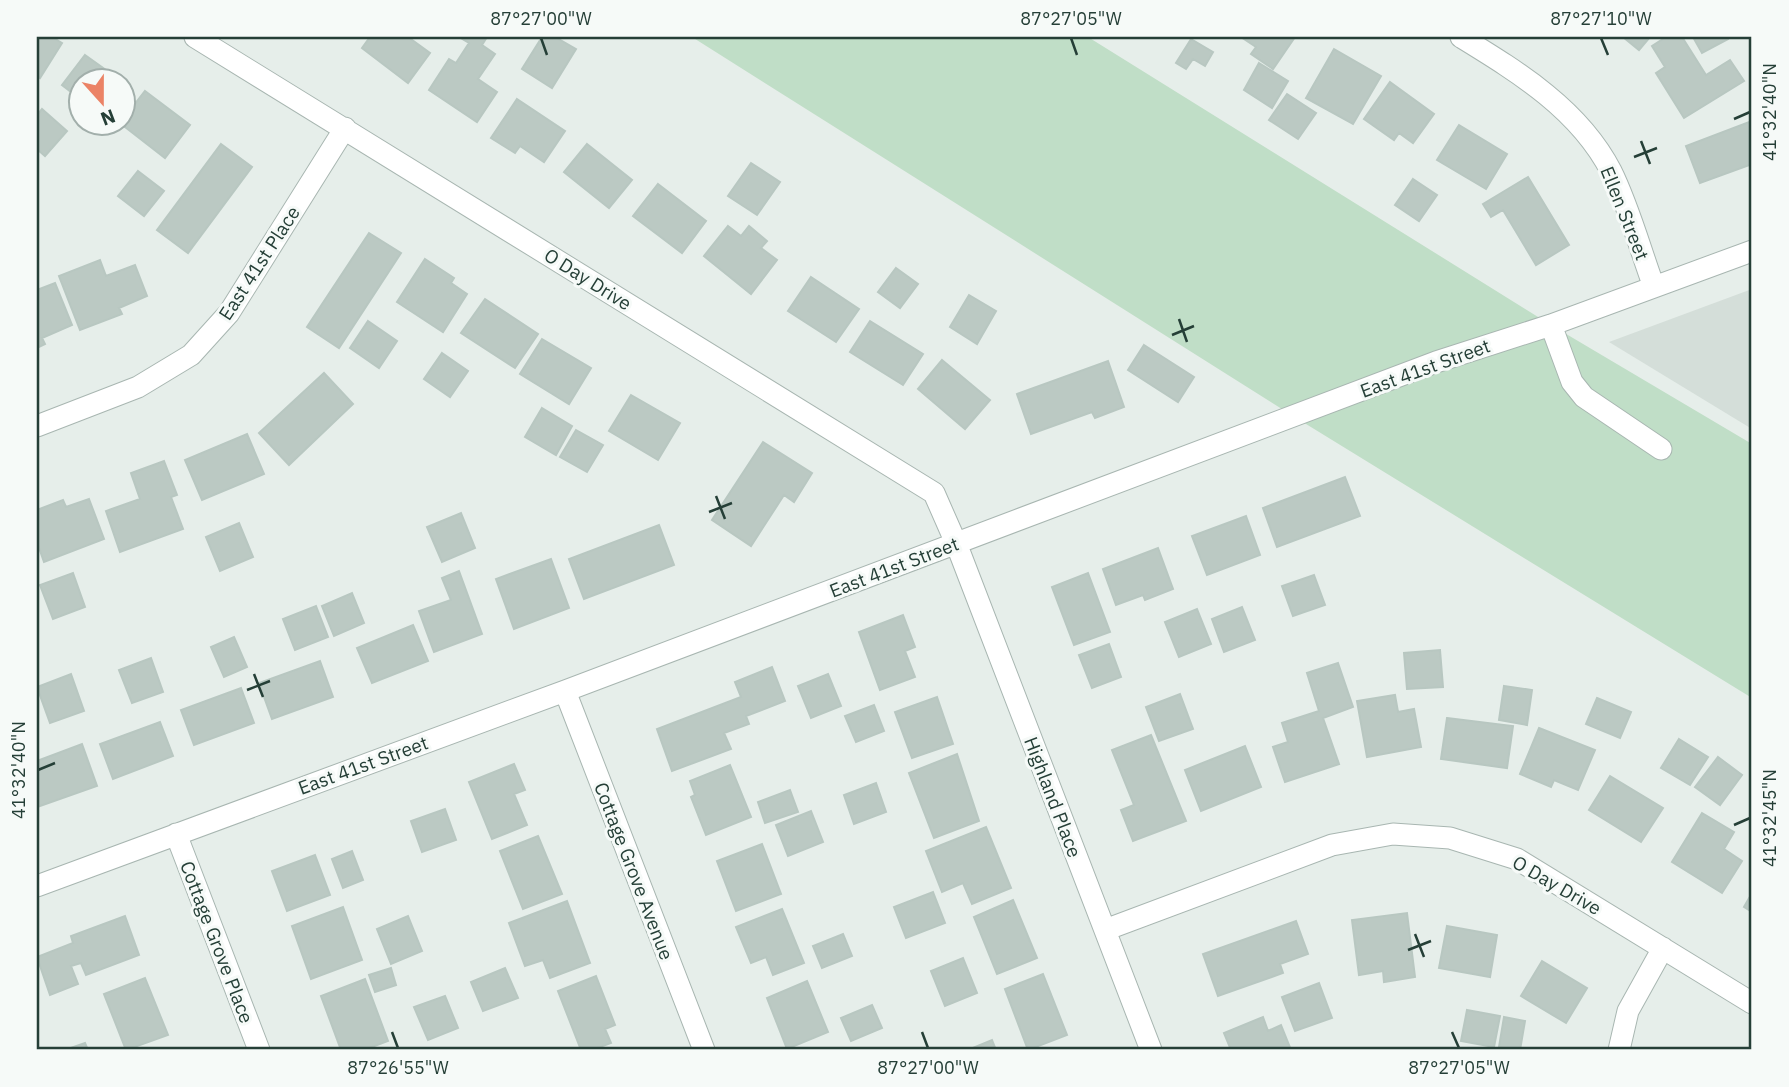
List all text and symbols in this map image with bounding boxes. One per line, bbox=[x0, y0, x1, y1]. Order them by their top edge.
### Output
text: 87°27'00"W bbox=[490, 7, 592, 30]
text: 87°27'05"W bbox=[1020, 7, 1122, 30]
text: 87°27'10"W bbox=[1550, 7, 1652, 30]
text: 41°32'40"N bbox=[1758, 63, 1781, 161]
north arrow bbox=[66, 66, 136, 136]
text: N bbox=[97, 104, 119, 132]
street label: Ellen Street bbox=[1595, 163, 1655, 263]
street label: East 41st Place bbox=[213, 201, 305, 325]
street label: O Day Drive bbox=[540, 243, 636, 315]
street label: East 41st Street bbox=[1357, 333, 1493, 403]
street label: East 41st Street bbox=[826, 531, 962, 603]
text: 41°32'40"N bbox=[7, 721, 30, 819]
street label: East 41st Street bbox=[295, 730, 431, 800]
street label: Highland Place bbox=[1019, 733, 1087, 861]
text: 41°32'45"N bbox=[1758, 769, 1781, 867]
street label: Cottage Grove Avenue bbox=[589, 779, 679, 963]
street label: O Day Drive bbox=[1508, 850, 1606, 920]
street label: Cottage Grove Place bbox=[175, 857, 259, 1027]
text: 87°26'55"W bbox=[347, 1056, 449, 1079]
text: 87°27'00"W bbox=[877, 1056, 979, 1079]
text: 87°27'05"W bbox=[1408, 1056, 1510, 1079]

